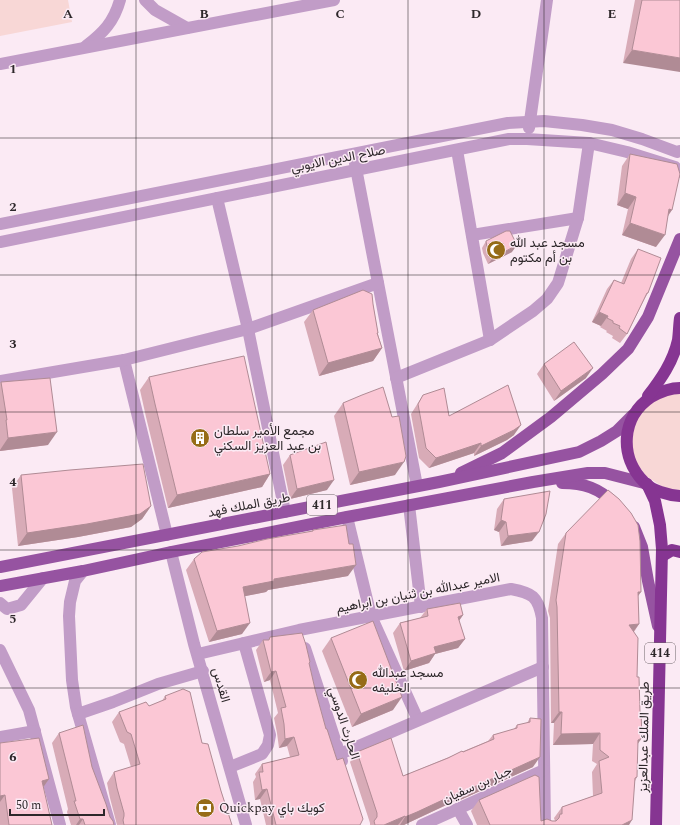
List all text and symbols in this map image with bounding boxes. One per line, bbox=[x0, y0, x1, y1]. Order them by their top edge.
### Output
text: A bbox=[63, 4, 73, 24]
text: B bbox=[199, 4, 209, 24]
text: C bbox=[335, 4, 345, 24]
text: D bbox=[471, 4, 481, 24]
text: E bbox=[608, 4, 617, 24]
text: 1 bbox=[9, 59, 17, 79]
street label: صلاح الدين الايوبي bbox=[289, 140, 387, 178]
text: 2 bbox=[9, 197, 17, 217]
place label: مسجد عبد الله بن أم مكتوم bbox=[510, 233, 585, 268]
mosque icon: مسجد عبد الله بن أم مكتوم bbox=[485, 239, 507, 261]
text: 3 bbox=[9, 334, 17, 354]
place label: مجمع الأمير سلطان بن عبد العزيز السكني bbox=[214, 421, 321, 456]
building icon: مجمع الأمير سلطان بن عبد العزيز السكني bbox=[189, 427, 211, 449]
text: 4 bbox=[9, 472, 17, 492]
street label: طريق الملك فهد bbox=[206, 487, 292, 523]
road number: 411 bbox=[307, 495, 337, 515]
street label: الامير عبدالله بن ثنيان بن ابراهيم bbox=[334, 567, 502, 619]
text: 5 bbox=[9, 609, 17, 629]
road number: 414 bbox=[645, 643, 675, 663]
place label: مسجد عبدالله الخليفه bbox=[372, 663, 444, 698]
street label: القدس bbox=[206, 665, 236, 705]
mosque icon: مسجد عبدالله الخليفه bbox=[347, 669, 369, 691]
street label: طريق الملك عبدالعزيز bbox=[633, 681, 655, 794]
street label: الحارث الدوسي bbox=[323, 684, 365, 762]
text: 6 bbox=[9, 747, 17, 767]
street label: جبار بن سفيان bbox=[439, 761, 515, 809]
scale bar bbox=[10, 791, 104, 817]
text: 50 m bbox=[16, 796, 41, 815]
bank icon: Quickpay كويك باي bbox=[194, 797, 216, 819]
place label: Quickpay كويك باي bbox=[219, 798, 325, 818]

